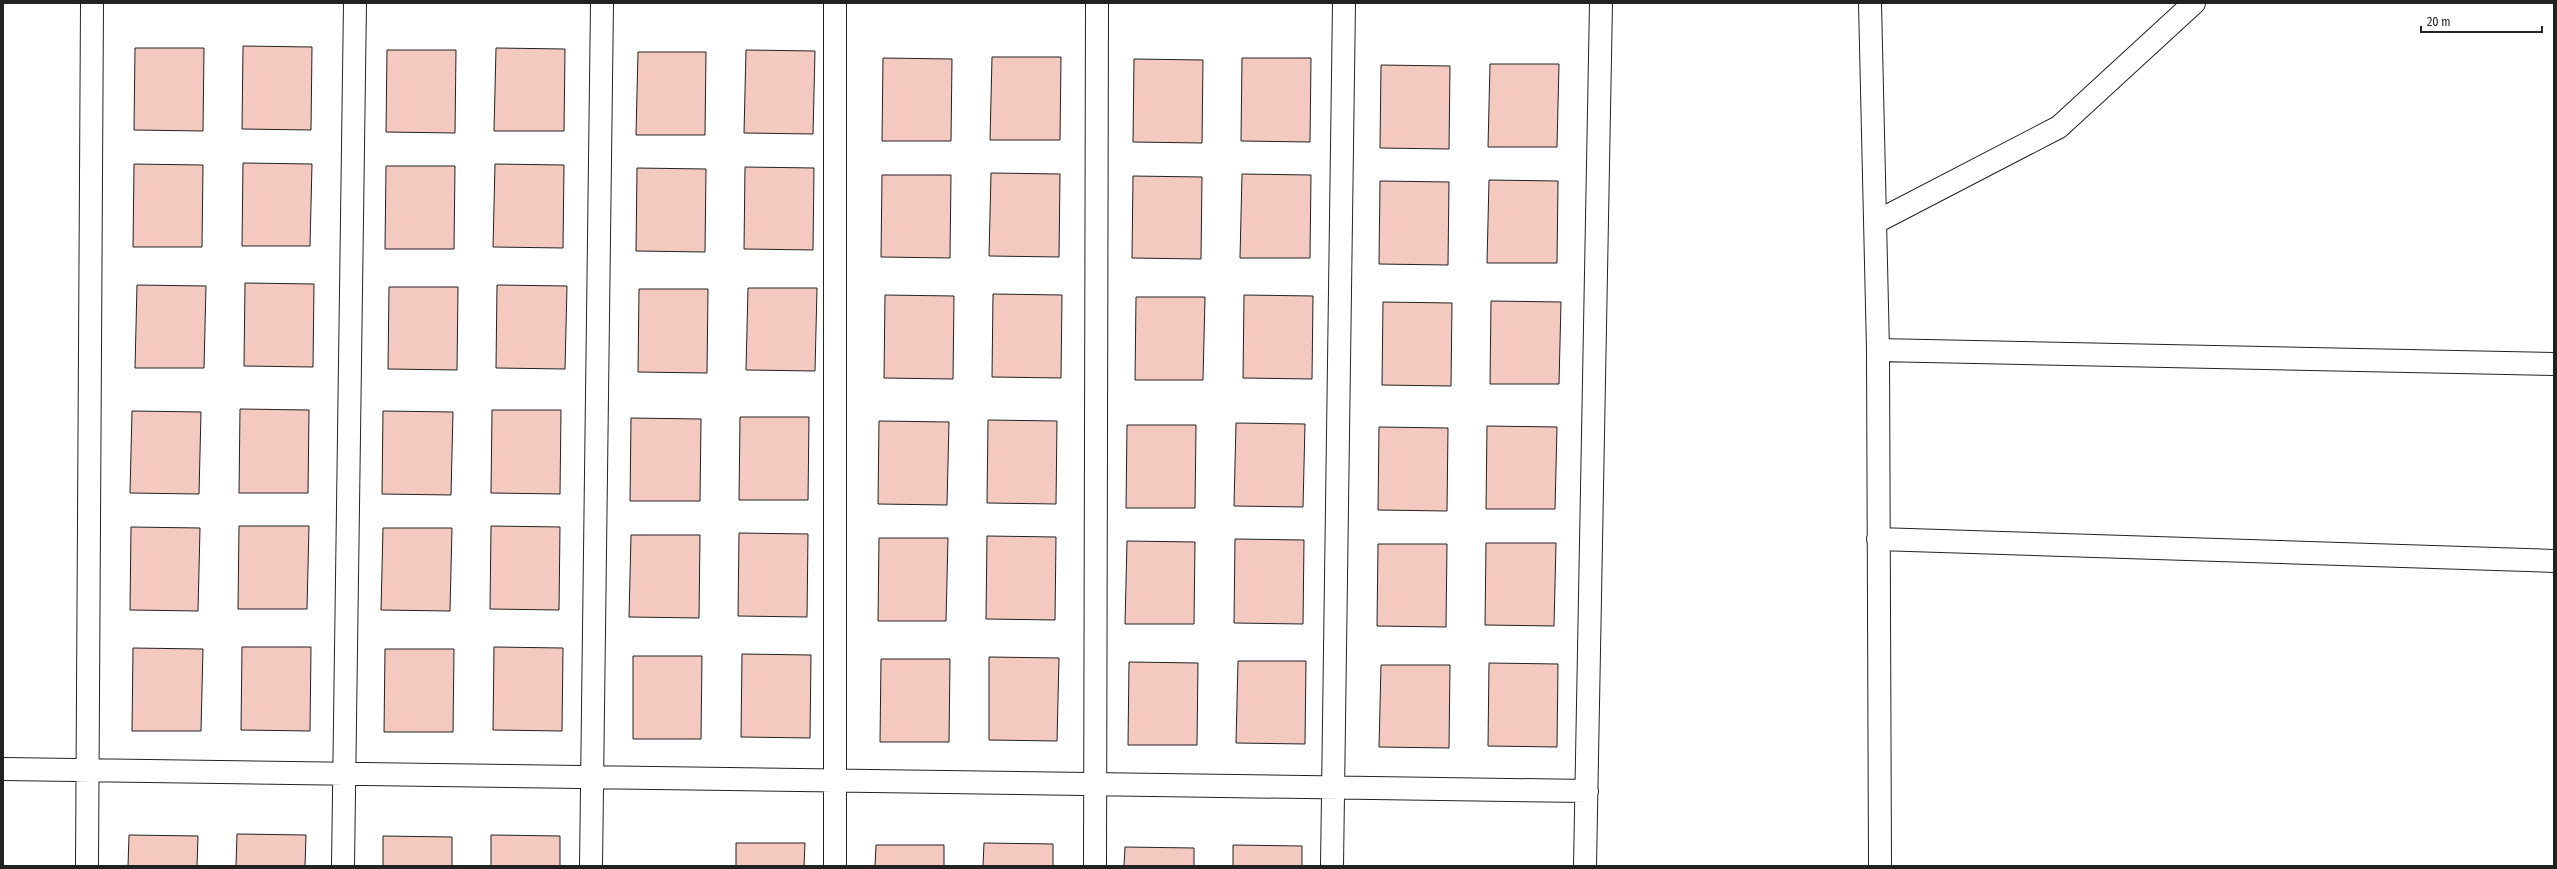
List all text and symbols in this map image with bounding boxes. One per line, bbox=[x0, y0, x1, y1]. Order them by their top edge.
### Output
scale bar bbox=[2421, 8, 2542, 34]
text: 20 m bbox=[2427, 15, 2451, 29]

